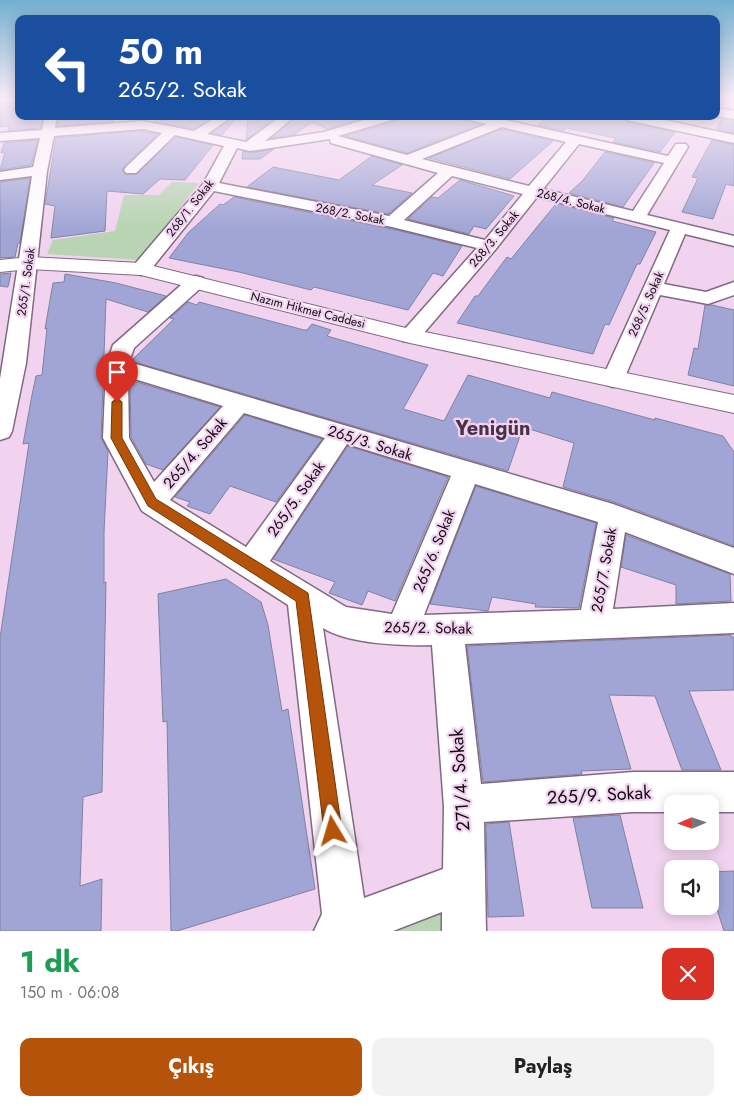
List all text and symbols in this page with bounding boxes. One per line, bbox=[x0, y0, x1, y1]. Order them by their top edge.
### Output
text: 50 m bbox=[118, 27, 203, 77]
icon: left bbox=[35, 35, 100, 100]
text: 265/2. Sokak bbox=[118, 73, 247, 105]
street label: 268/1. Sokak bbox=[162, 175, 219, 240]
street label: 268/4. Sokak bbox=[535, 184, 608, 218]
street label: 268/2. Sokak bbox=[314, 199, 387, 230]
street label: 268/3. Sokak bbox=[465, 206, 524, 271]
street label: 265/1. Sokak bbox=[12, 246, 40, 317]
street label: 268/5. Sokak bbox=[624, 268, 669, 340]
street label: Nazım Hikmet Caddesi bbox=[249, 287, 367, 333]
pin bbox=[96, 351, 138, 402]
icon: arrive bbox=[103, 358, 131, 386]
street label: 265/4. Sokak bbox=[158, 412, 232, 493]
district label: Yenigün bbox=[455, 414, 530, 443]
street label: 265/3. Sokak bbox=[325, 420, 415, 466]
street label: 265/5. Sokak bbox=[262, 456, 330, 541]
street label: 265/6. Sokak bbox=[407, 506, 461, 596]
street label: 265/7. Sokak bbox=[586, 526, 622, 614]
street label: 265/2. Sokak bbox=[384, 616, 472, 640]
street label: 271/4. Sokak bbox=[443, 728, 477, 832]
street label: 265/9. Sokak bbox=[546, 779, 652, 811]
north arrow bbox=[664, 795, 719, 850]
map controls bbox=[664, 795, 719, 915]
position arrow bbox=[306, 804, 358, 856]
button: sound bbox=[664, 860, 719, 915]
text: 1 dk bbox=[20, 940, 80, 983]
button: close bbox=[662, 948, 714, 1000]
text: 150 m · 06:08 bbox=[20, 981, 119, 1004]
button: Çıkış bbox=[20, 1038, 362, 1096]
button: Paylaş bbox=[372, 1038, 714, 1096]

